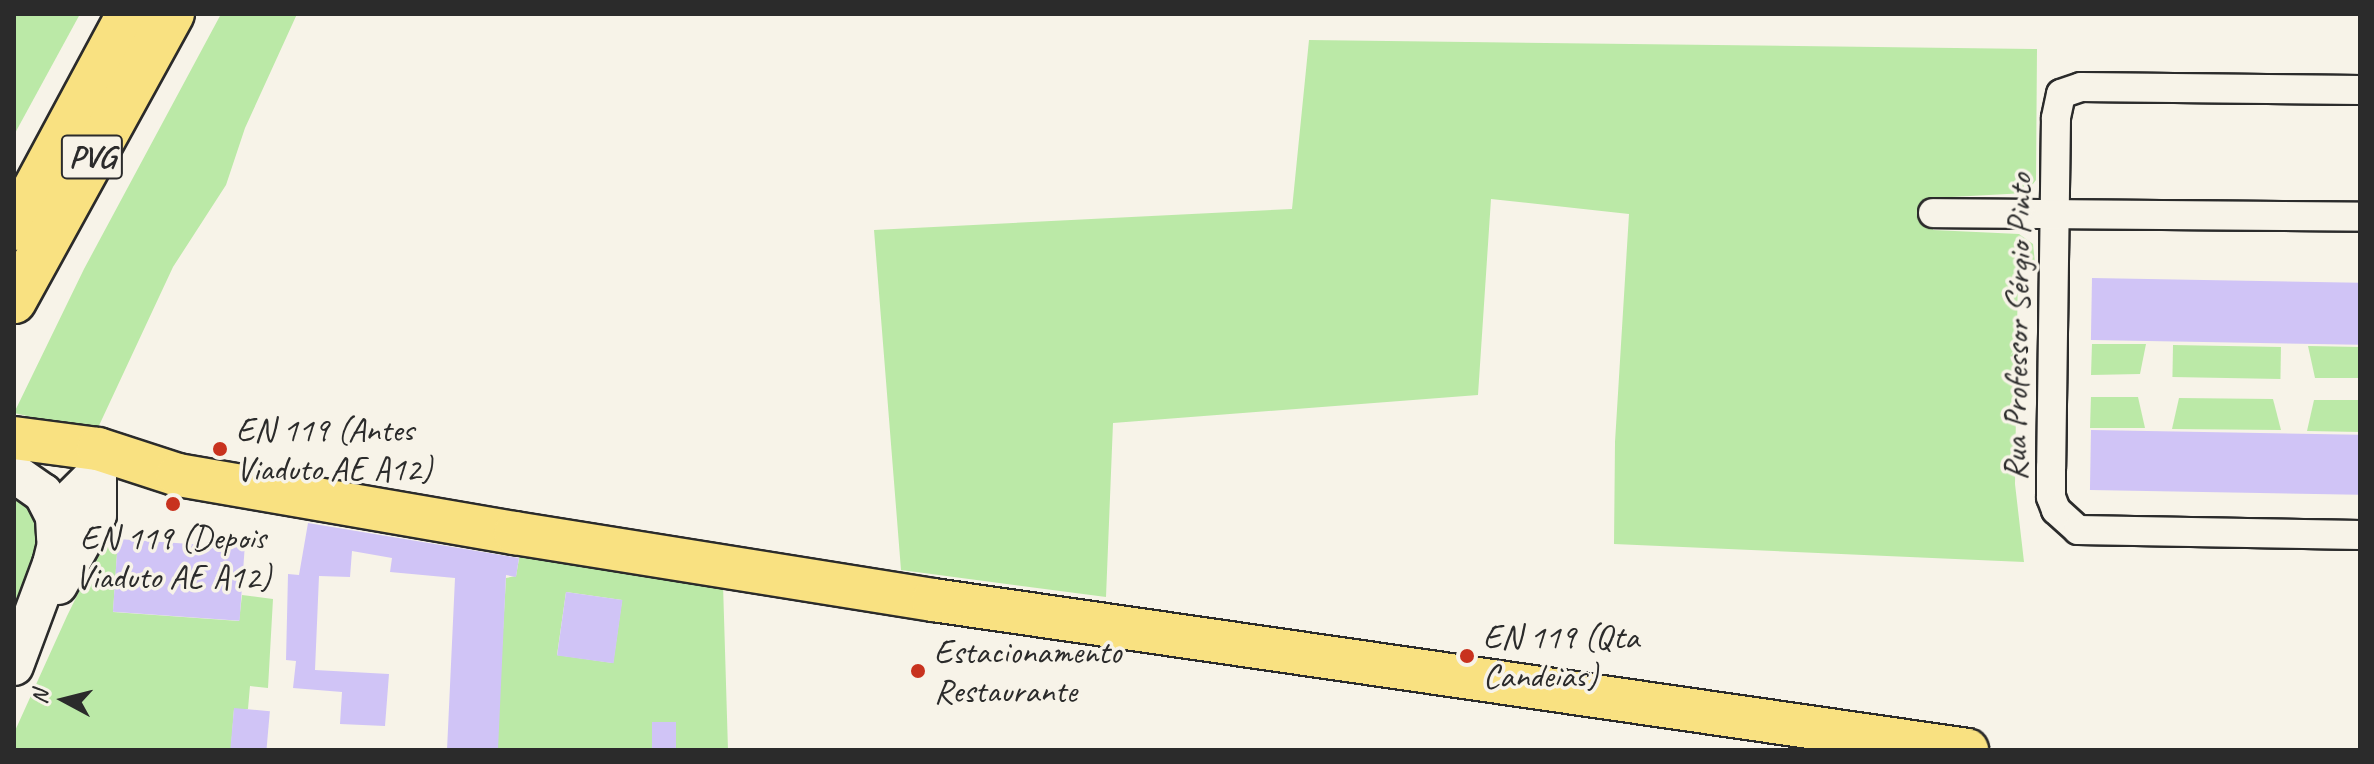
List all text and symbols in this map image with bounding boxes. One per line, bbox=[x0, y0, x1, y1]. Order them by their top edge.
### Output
road number: PVG bbox=[60, 129, 124, 185]
street label: Rua Professor Sérgio Pinto bbox=[1994, 173, 2040, 481]
place label: EN 119 (Antes Viaduto AE A12) bbox=[236, 409, 432, 488]
marker: EN 119 (Antes Viaduto AE A12) bbox=[211, 440, 229, 458]
marker: EN 119 (Depois Viaduto AE A12) bbox=[164, 495, 182, 513]
place label: EN 119 (Depois Viaduto AE A12) bbox=[75, 517, 271, 596]
place label: EN 119 (Qta Candeias) bbox=[1483, 616, 1639, 696]
place label: Estacionamento Restaurante bbox=[934, 631, 1121, 710]
marker: EN 119 (Qta Candeias) bbox=[1458, 647, 1476, 665]
north arrow bbox=[24, 660, 104, 740]
marker: Estacionamento Restaurante bbox=[909, 662, 927, 680]
text: N bbox=[25, 689, 55, 706]

